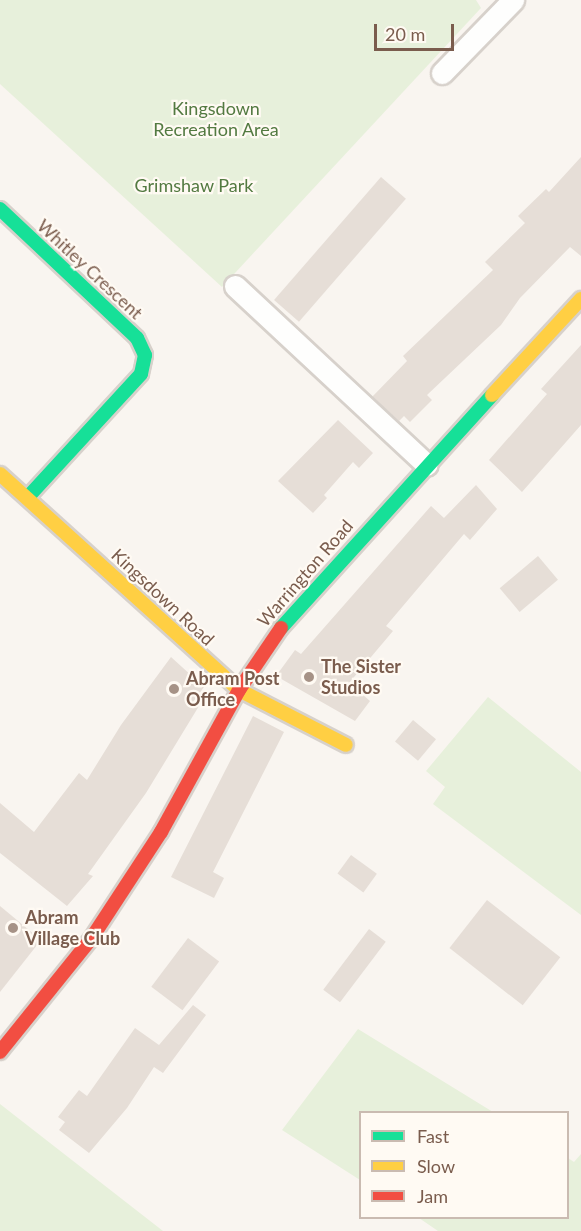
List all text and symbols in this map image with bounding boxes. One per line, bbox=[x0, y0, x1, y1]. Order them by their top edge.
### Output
scale bar bbox=[377, 12, 456, 50]
text: 20 m bbox=[385, 23, 425, 45]
park label: Kingsdown Recreation Area bbox=[153, 98, 279, 140]
park label: Grimshaw Park bbox=[134, 174, 254, 196]
street label: Whitley Crescent bbox=[33, 215, 147, 323]
street label: Warrington Road bbox=[253, 515, 357, 631]
street label: Kingsdown Road bbox=[107, 544, 219, 650]
place label: The Sister Studios bbox=[321, 656, 401, 698]
place label: Abram Post Office bbox=[186, 668, 280, 710]
marker: The Sister Studios bbox=[302, 670, 316, 684]
marker: Abram Post Office bbox=[167, 682, 181, 696]
place label: Abram Village Club bbox=[25, 907, 120, 950]
marker: Abram Village Club bbox=[6, 921, 20, 935]
legend bbox=[359, 1111, 569, 1219]
text: Fast bbox=[417, 1125, 449, 1147]
text: Slow bbox=[417, 1155, 455, 1177]
text: Jam bbox=[417, 1185, 448, 1207]

